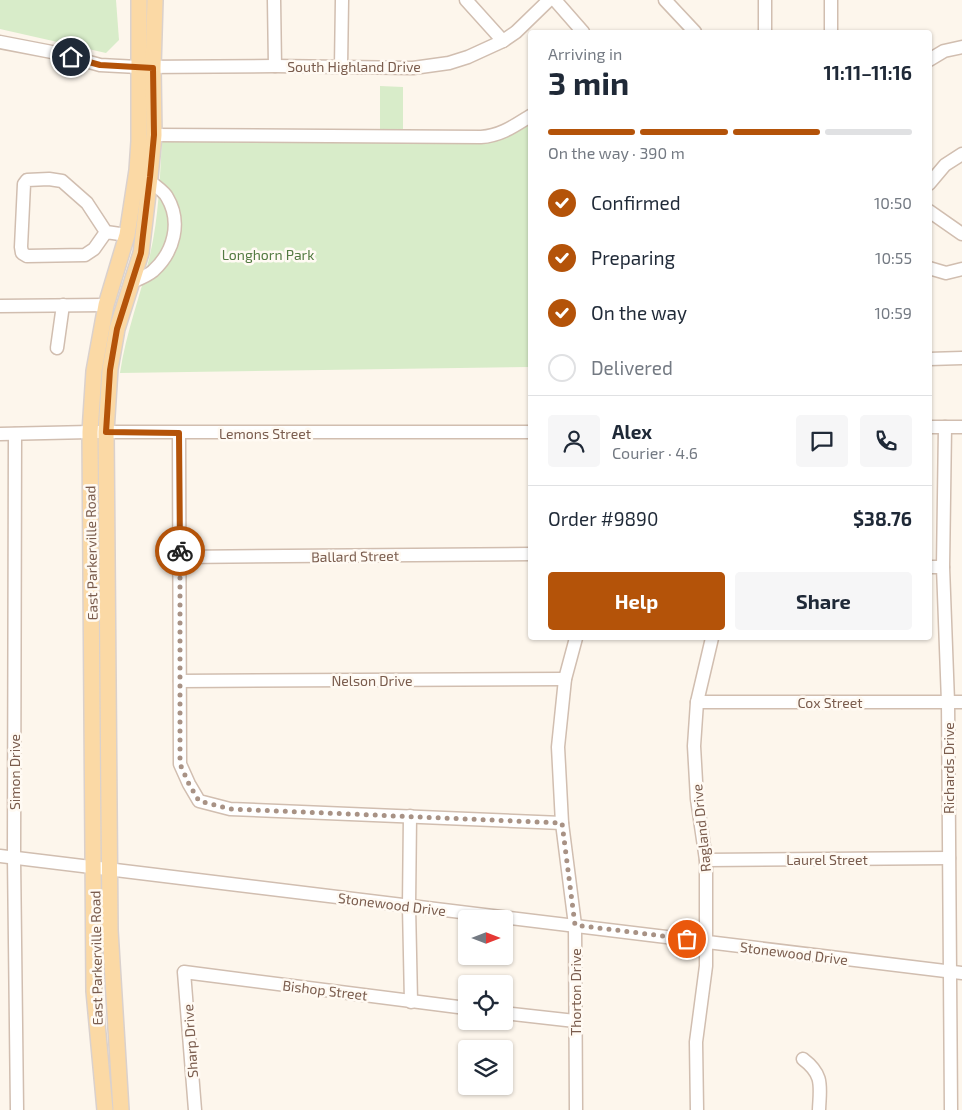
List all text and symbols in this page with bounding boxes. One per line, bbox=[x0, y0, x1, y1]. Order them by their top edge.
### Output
pin bbox=[50, 36, 92, 78]
icon: home bbox=[57, 43, 85, 71]
text: Arriving in bbox=[548, 44, 622, 63]
street label: South Highland Drive bbox=[287, 58, 421, 75]
text: 11:11–11:16 bbox=[824, 61, 912, 84]
text: 3 min bbox=[548, 63, 629, 101]
text: On the way · 390 m bbox=[548, 143, 685, 162]
icon: check bbox=[548, 189, 576, 217]
text: Confirmed bbox=[591, 191, 681, 214]
text: 10:50 bbox=[874, 193, 912, 212]
icon: check bbox=[548, 244, 576, 272]
park label: Longhorn Park bbox=[222, 246, 314, 263]
text: Preparing bbox=[591, 246, 675, 269]
text: 10:55 bbox=[875, 248, 912, 267]
icon: check bbox=[548, 299, 576, 327]
text: On the way bbox=[591, 301, 687, 324]
text: 10:59 bbox=[874, 303, 912, 322]
text: Delivered bbox=[591, 356, 673, 379]
button: person bbox=[548, 415, 600, 467]
button: chat bbox=[796, 415, 848, 467]
button: phone bbox=[860, 415, 912, 467]
text: Alex bbox=[612, 420, 652, 443]
street label: Lemons Street bbox=[219, 425, 311, 442]
text: Courier · 4.6 bbox=[612, 443, 698, 462]
street label: East Parkerville Road bbox=[81, 485, 101, 621]
text: Order #9890 bbox=[548, 507, 658, 530]
text: $38.76 bbox=[853, 507, 912, 530]
courier bbox=[155, 526, 205, 576]
icon: bike bbox=[166, 537, 194, 565]
street label: Ballard Street bbox=[311, 547, 399, 565]
button: Help bbox=[548, 572, 725, 630]
button: Share bbox=[735, 572, 912, 630]
street label: Nelson Drive bbox=[331, 672, 413, 689]
street label: Cox Street bbox=[797, 694, 863, 711]
street label: Richards Drive bbox=[940, 722, 957, 814]
street label: Simon Drive bbox=[6, 734, 23, 810]
street label: Ragland Drive bbox=[688, 783, 714, 873]
street label: Laurel Street bbox=[786, 851, 868, 868]
street label: Stonewood Drive bbox=[337, 889, 447, 919]
street label: East Parkerville Road bbox=[86, 890, 106, 1026]
north arrow bbox=[458, 910, 512, 965]
map controls bbox=[458, 910, 513, 1095]
pin bbox=[666, 918, 708, 960]
icon: bag bbox=[673, 925, 701, 953]
street label: Stonewood Drive bbox=[739, 938, 849, 968]
street label: Thorton Drive bbox=[567, 948, 584, 1036]
button: locate bbox=[458, 975, 513, 1030]
street label: Bishop Street bbox=[282, 976, 368, 1004]
street label: Sharp Drive bbox=[179, 1004, 201, 1078]
button: layers bbox=[458, 1040, 513, 1095]

